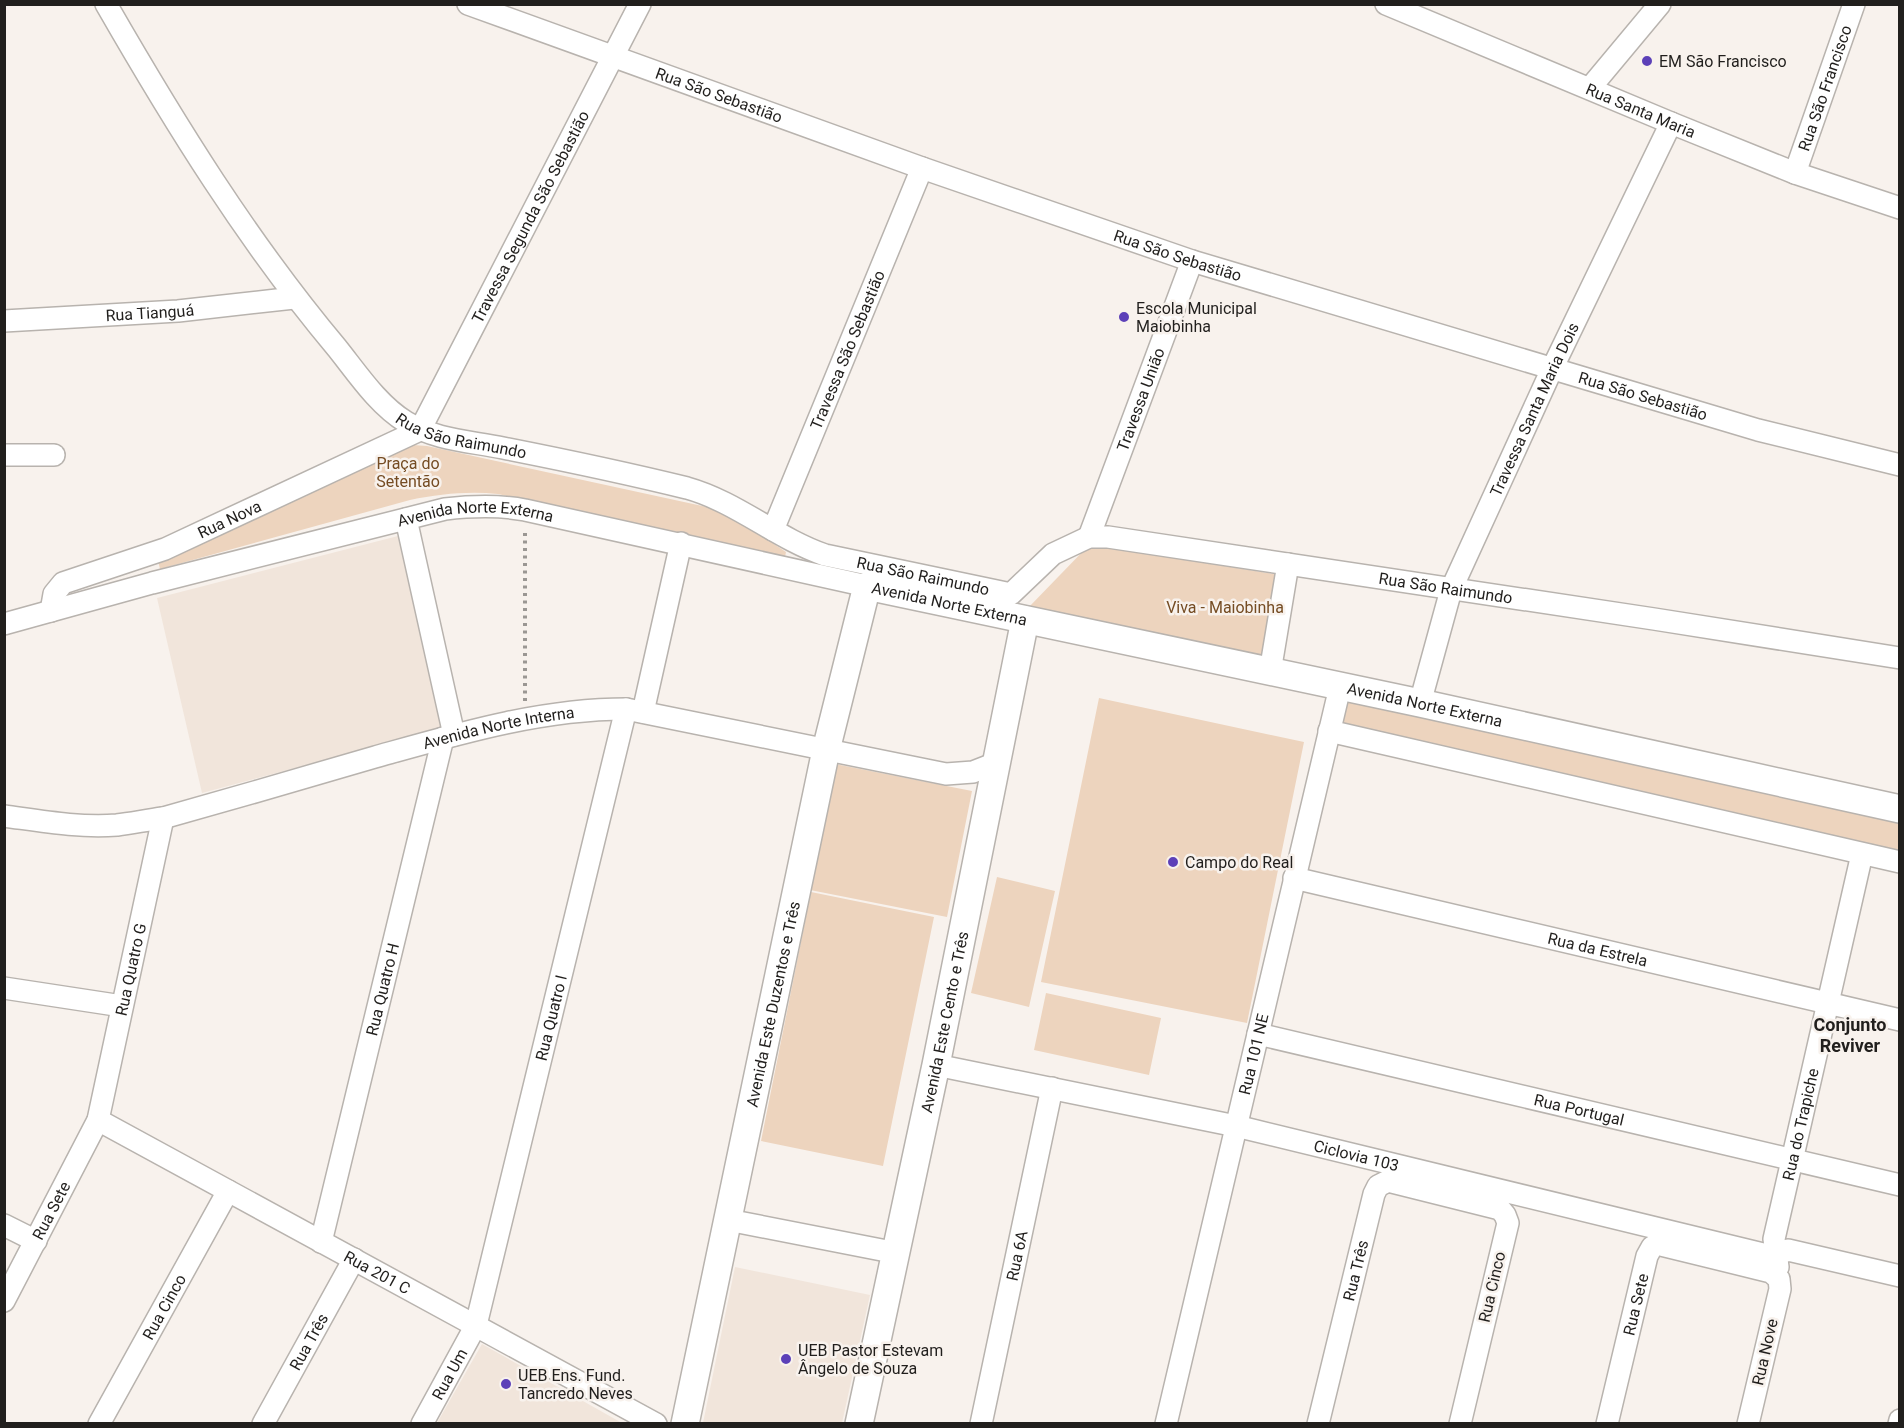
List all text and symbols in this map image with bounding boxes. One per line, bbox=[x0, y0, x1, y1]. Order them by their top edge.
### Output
street label: Rua São Francisco bbox=[1794, 23, 1855, 153]
place label: EM São Francisco bbox=[1659, 52, 1787, 71]
marker: EM São Francisco bbox=[1640, 54, 1654, 68]
street label: Rua São Sebastião bbox=[653, 63, 785, 126]
street label: Rua Santa Maria bbox=[1583, 79, 1698, 141]
street label: Travessa Segunda São Sebastião bbox=[467, 107, 593, 326]
street label: Rua São Sebastião bbox=[1111, 225, 1244, 285]
street label: Travessa São Sebastião bbox=[806, 267, 888, 432]
place label: Escola Municipal Maiobinha bbox=[1136, 299, 1257, 336]
street label: Rua Tianguá bbox=[105, 300, 195, 325]
marker: Escola Municipal Maiobinha bbox=[1117, 310, 1131, 324]
street label: Travessa Santa Maria Dois bbox=[1486, 319, 1583, 499]
street label: Travessa União bbox=[1112, 345, 1168, 454]
street label: Rua São Sebastião bbox=[1576, 367, 1710, 424]
street label: Rua São Raimundo bbox=[392, 409, 528, 462]
park label: Praça do Setentão bbox=[376, 454, 440, 491]
street label: Rua Nova bbox=[194, 496, 264, 542]
street label: Avenida Norte Externa bbox=[395, 497, 555, 530]
street label: Rua São Raimundo bbox=[855, 552, 991, 599]
street label: Rua São Raimundo bbox=[1377, 568, 1514, 607]
street label: Avenida Norte Externa bbox=[870, 578, 1029, 629]
park label: Viva - Maiobinha bbox=[1166, 598, 1284, 617]
street label: Avenida Norte Externa bbox=[1346, 678, 1504, 730]
street label: Avenida Norte Interna bbox=[421, 702, 575, 753]
place label: Campo do Real bbox=[1185, 853, 1293, 872]
marker: Campo do Real bbox=[1166, 855, 1180, 869]
street label: Avenida Este Duzentos e Três bbox=[742, 900, 804, 1109]
street label: Rua Quatro G bbox=[111, 921, 150, 1018]
street label: Rua da Estrela bbox=[1546, 928, 1650, 970]
street label: Avenida Este Cento e Três bbox=[917, 930, 972, 1114]
street label: Rua Quatro H bbox=[362, 941, 403, 1038]
street label: Rua Quatro I bbox=[531, 973, 570, 1063]
street label: Rua 101 NE bbox=[1235, 1012, 1272, 1097]
district label: Conjunto Reviver bbox=[1814, 1014, 1886, 1056]
street label: Rua do Trapiche bbox=[1778, 1066, 1822, 1182]
street label: Rua Portugal bbox=[1532, 1090, 1626, 1129]
street label: Ciclovia 103 bbox=[1312, 1136, 1401, 1175]
street label: Rua Sete bbox=[28, 1178, 74, 1243]
street label: Rua 6A bbox=[1002, 1228, 1031, 1283]
street label: Rua Três bbox=[1339, 1238, 1372, 1303]
street label: Rua 201 C bbox=[341, 1246, 414, 1298]
street label: Rua Cinco bbox=[1475, 1250, 1509, 1324]
street label: Rua Cinco bbox=[138, 1271, 190, 1343]
street label: Rua Sete bbox=[1619, 1271, 1652, 1337]
street label: Rua Três bbox=[285, 1310, 332, 1373]
street label: Rua Nove bbox=[1748, 1317, 1782, 1387]
place label: UEB Pastor Estevam Ângelo de Souza bbox=[798, 1341, 943, 1378]
street label: Rua Um bbox=[428, 1345, 471, 1403]
marker: UEB Pastor Estevam Ângelo de Souza bbox=[779, 1352, 793, 1366]
place label: UEB Ens. Fund. Tancredo Neves bbox=[518, 1366, 633, 1403]
marker: UEB Ens. Fund. Tancredo Neves bbox=[499, 1377, 513, 1391]

